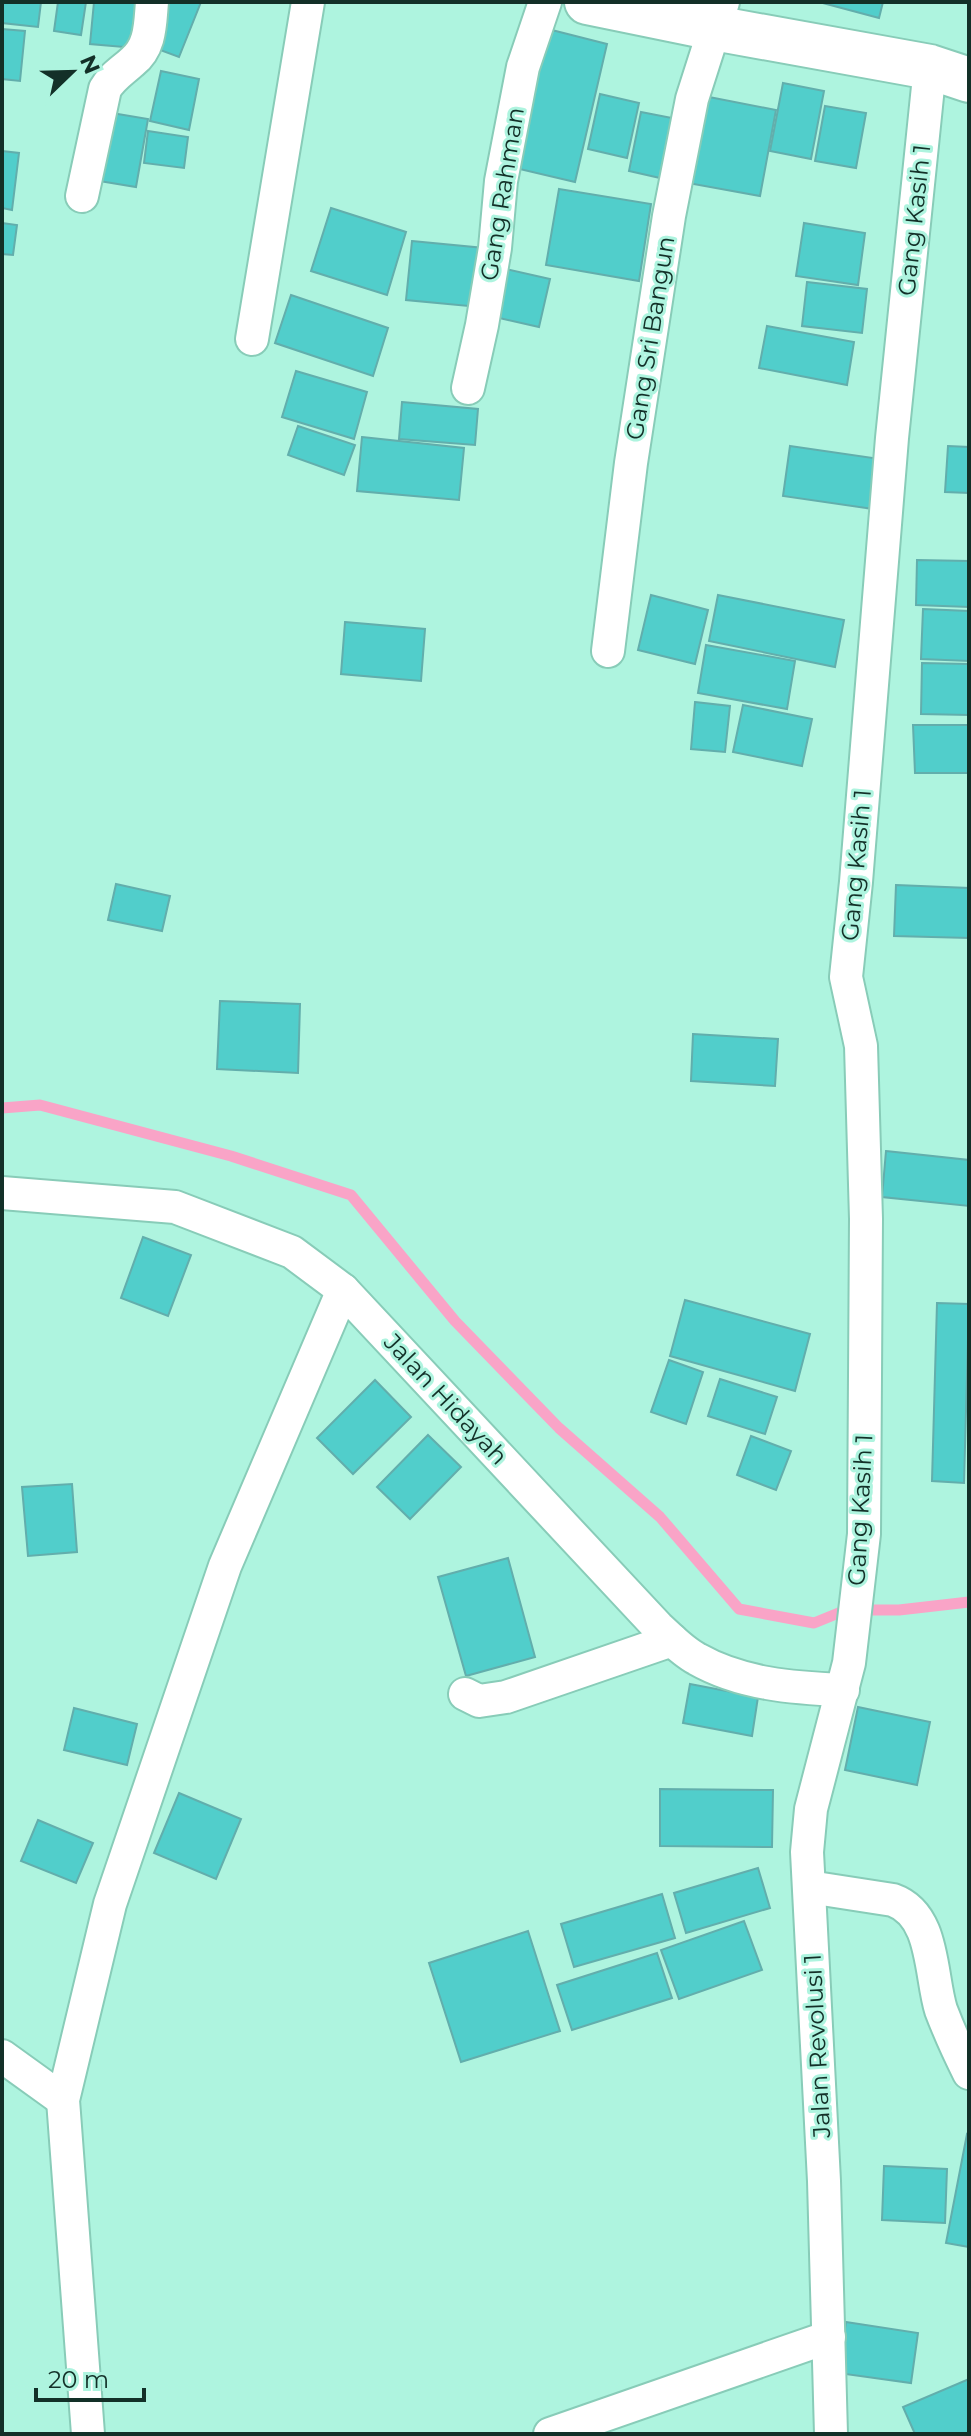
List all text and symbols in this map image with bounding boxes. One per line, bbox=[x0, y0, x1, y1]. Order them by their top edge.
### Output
north arrow bbox=[32, 32, 112, 112]
text: N bbox=[74, 51, 106, 78]
street label: Gang Rahman bbox=[474, 105, 530, 283]
street label: Gang Kasih 1 bbox=[892, 143, 936, 297]
street label: Gang Sri Bangun bbox=[620, 234, 680, 442]
street label: Gang Kasih 1 bbox=[835, 788, 877, 942]
street label: Jalan Hidayah bbox=[377, 1327, 514, 1470]
street label: Gang Kasih 1 bbox=[842, 1433, 878, 1587]
street label: Jalan Revolusi 1 bbox=[798, 1953, 836, 2140]
scale bar bbox=[36, 2352, 144, 2402]
text: 20 m bbox=[48, 2365, 109, 2394]

